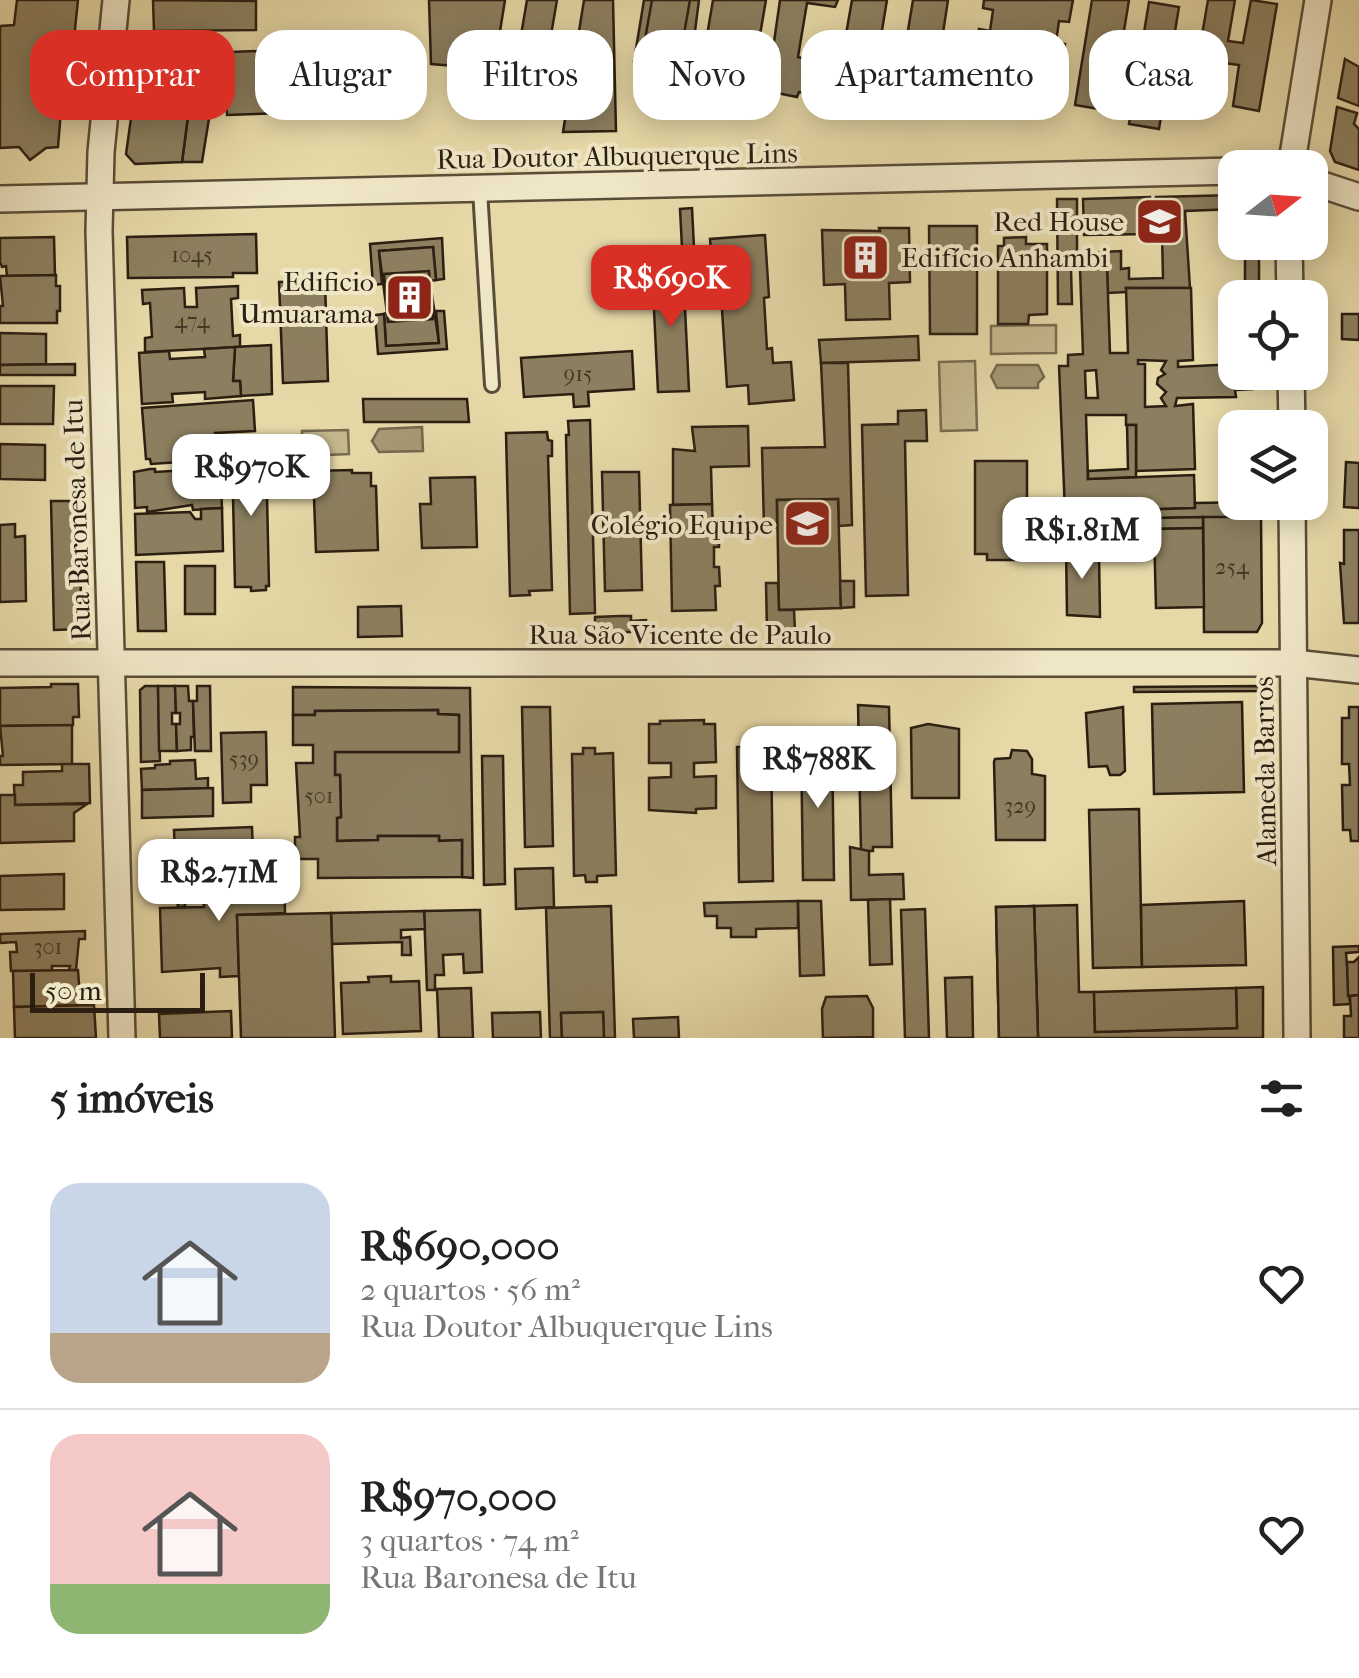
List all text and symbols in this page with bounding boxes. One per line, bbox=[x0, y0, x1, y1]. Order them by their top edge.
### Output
chip: Comprar bbox=[30, 30, 235, 120]
chip: Alugar bbox=[255, 30, 427, 120]
chip: Filtros bbox=[447, 30, 613, 120]
chip: Novo bbox=[633, 30, 781, 120]
chip: Apartamento bbox=[801, 30, 1069, 120]
chip: Casa bbox=[1089, 30, 1228, 120]
street label: Rua Doutor Albuquerque Lins bbox=[436, 136, 798, 176]
north arrow bbox=[1218, 150, 1328, 260]
map controls bbox=[1218, 150, 1328, 520]
school or university icon: Red House bbox=[1133, 195, 1185, 247]
place label: Red House bbox=[993, 205, 1124, 238]
building icon: Edifício Anhambi bbox=[840, 231, 892, 283]
place label: Edifício Anhambi bbox=[901, 241, 1109, 274]
house number: 1045 bbox=[171, 242, 213, 268]
pin: R$690K bbox=[590, 245, 752, 330]
text: R$690K bbox=[613, 259, 729, 296]
place label: Edificio Umuarama bbox=[239, 265, 375, 330]
building icon: Edificio Umuarama bbox=[383, 271, 435, 323]
button: locate bbox=[1218, 280, 1328, 390]
house number: 474 bbox=[174, 308, 211, 334]
house number: 915 bbox=[564, 361, 592, 387]
street label: Rua Baronesa de Itu bbox=[56, 398, 98, 642]
button: layers bbox=[1218, 410, 1328, 520]
pin: R$970K bbox=[170, 434, 332, 519]
text: R$970K bbox=[194, 448, 308, 485]
pin: R$1.81M bbox=[990, 497, 1174, 582]
school or university icon: Colégio Equipe bbox=[782, 498, 834, 550]
place label: Colégio Equipe bbox=[591, 508, 773, 541]
text: R$1.81M bbox=[1024, 511, 1140, 548]
house number: 254 bbox=[1215, 554, 1250, 580]
street label: Rua São Vicente de Paulo bbox=[529, 618, 831, 651]
street label: Alameda Barros bbox=[1247, 676, 1283, 867]
pin: R$788K bbox=[737, 726, 899, 811]
text: R$788K bbox=[762, 740, 874, 777]
house number: 539 bbox=[229, 746, 259, 772]
house number: 501 bbox=[304, 783, 334, 809]
house number: 329 bbox=[1004, 793, 1036, 819]
pin: R$2.71M bbox=[127, 839, 311, 924]
text: R$2.71M bbox=[160, 853, 278, 890]
house number: 301 bbox=[34, 934, 62, 960]
scale bar bbox=[30, 968, 205, 1013]
text: 50 m bbox=[45, 974, 102, 1007]
icon: filters bbox=[1254, 1071, 1309, 1126]
text: 5 imóveis bbox=[50, 1074, 214, 1123]
text: R$690,000 bbox=[360, 1222, 560, 1271]
icon: home bbox=[130, 1223, 250, 1343]
icon: heart bbox=[1254, 1256, 1309, 1311]
text: 2 quartos · 56 m² bbox=[360, 1271, 580, 1308]
text: Rua Doutor Albuquerque Lins bbox=[360, 1308, 773, 1345]
text: R$970,000 bbox=[360, 1473, 557, 1522]
icon: home bbox=[130, 1474, 250, 1594]
icon: heart bbox=[1254, 1507, 1309, 1562]
text: 3 quartos · 74 m² bbox=[360, 1522, 579, 1559]
text: Rua Baronesa de Itu bbox=[360, 1559, 637, 1596]

